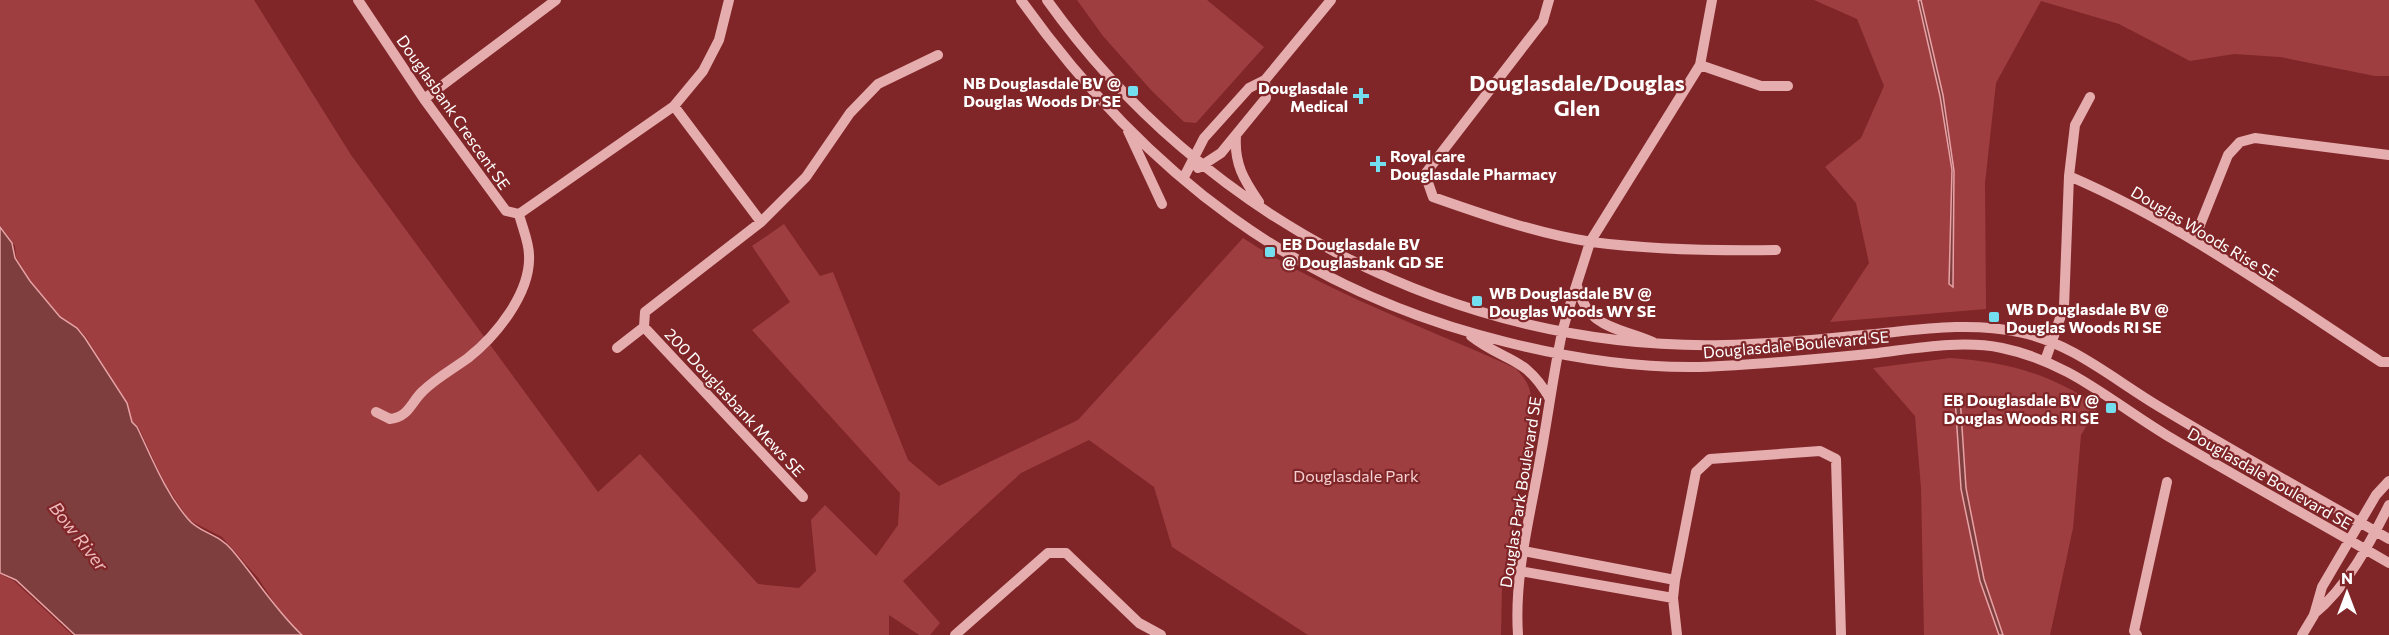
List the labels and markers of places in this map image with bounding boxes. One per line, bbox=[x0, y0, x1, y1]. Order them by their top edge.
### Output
place label: NB Douglasdale BV @ Douglas Woods Dr SE bbox=[963, 73, 1121, 110]
place label: Douglasdale Medical bbox=[1258, 78, 1348, 115]
marker: NB Douglasdale BV @ Douglas Woods Dr SE bbox=[1126, 84, 1140, 98]
marker: Douglasdale Medical bbox=[1352, 87, 1370, 105]
place label: Royal care Douglasdale Pharmacy bbox=[1390, 146, 1557, 183]
marker: Royal care Douglasdale Pharmacy bbox=[1371, 157, 1385, 171]
place label: EB Douglasdale BV @ Douglasbank GD SE bbox=[1282, 234, 1444, 271]
marker: EB Douglasdale BV @ Douglasbank GD SE bbox=[1263, 245, 1277, 259]
place label: WB Douglasdale BV @ Douglas Woods WY SE bbox=[1489, 283, 1656, 320]
marker: WB Douglasdale BV @ Douglas Woods WY SE bbox=[1470, 294, 1484, 308]
place label: WB Douglasdale BV @ Douglas Woods RI SE bbox=[2006, 299, 2169, 336]
marker: WB Douglasdale BV @ Douglas Woods RI SE bbox=[1987, 310, 2001, 324]
place label: EB Douglasdale BV @ Douglas Woods RI SE bbox=[1944, 390, 2099, 427]
marker: EB Douglasdale BV @ Douglas Woods RI SE bbox=[2104, 401, 2118, 415]

